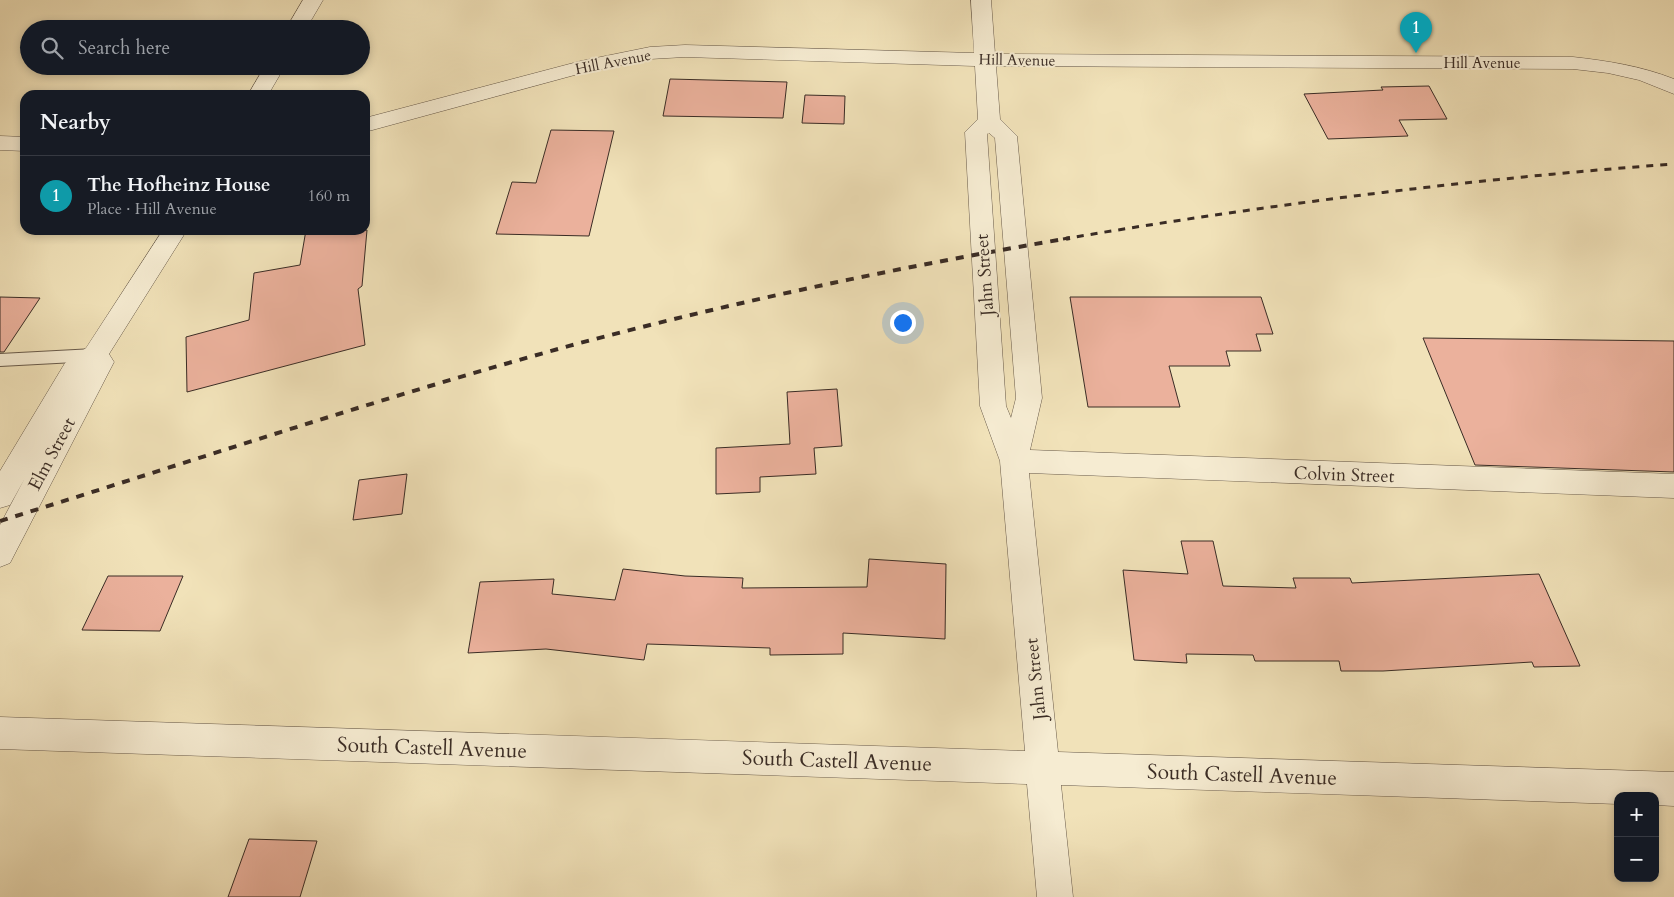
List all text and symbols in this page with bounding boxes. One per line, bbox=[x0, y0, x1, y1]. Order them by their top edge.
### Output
pin: 1 bbox=[1400, 12, 1432, 53]
search box bbox=[20, 20, 370, 75]
icon: search bbox=[38, 34, 66, 62]
text: Search here bbox=[78, 35, 170, 61]
street label: Hill Avenue bbox=[573, 45, 653, 79]
street label: Hill Avenue bbox=[978, 49, 1056, 71]
street label: Hill Avenue bbox=[1443, 53, 1521, 73]
text: Nearby bbox=[40, 108, 111, 137]
text: The Hofheinz House bbox=[87, 172, 270, 198]
text: 1 bbox=[52, 185, 60, 207]
text: 160 m bbox=[308, 185, 350, 207]
text: Place · Hill Avenue bbox=[87, 198, 217, 220]
street label: Jahn Street bbox=[970, 233, 1001, 320]
your location bbox=[890, 310, 916, 336]
street label: Elm Street bbox=[22, 413, 82, 495]
street label: Colvin Street bbox=[1293, 461, 1395, 489]
street label: Jahn Street bbox=[1019, 637, 1053, 724]
street label: South Castell Avenue bbox=[337, 730, 527, 766]
street label: South Castell Avenue bbox=[742, 743, 932, 779]
street label: South Castell Avenue bbox=[1147, 757, 1337, 793]
map controls bbox=[1614, 792, 1659, 882]
button: + bbox=[1614, 792, 1659, 837]
button: − bbox=[1614, 837, 1659, 882]

